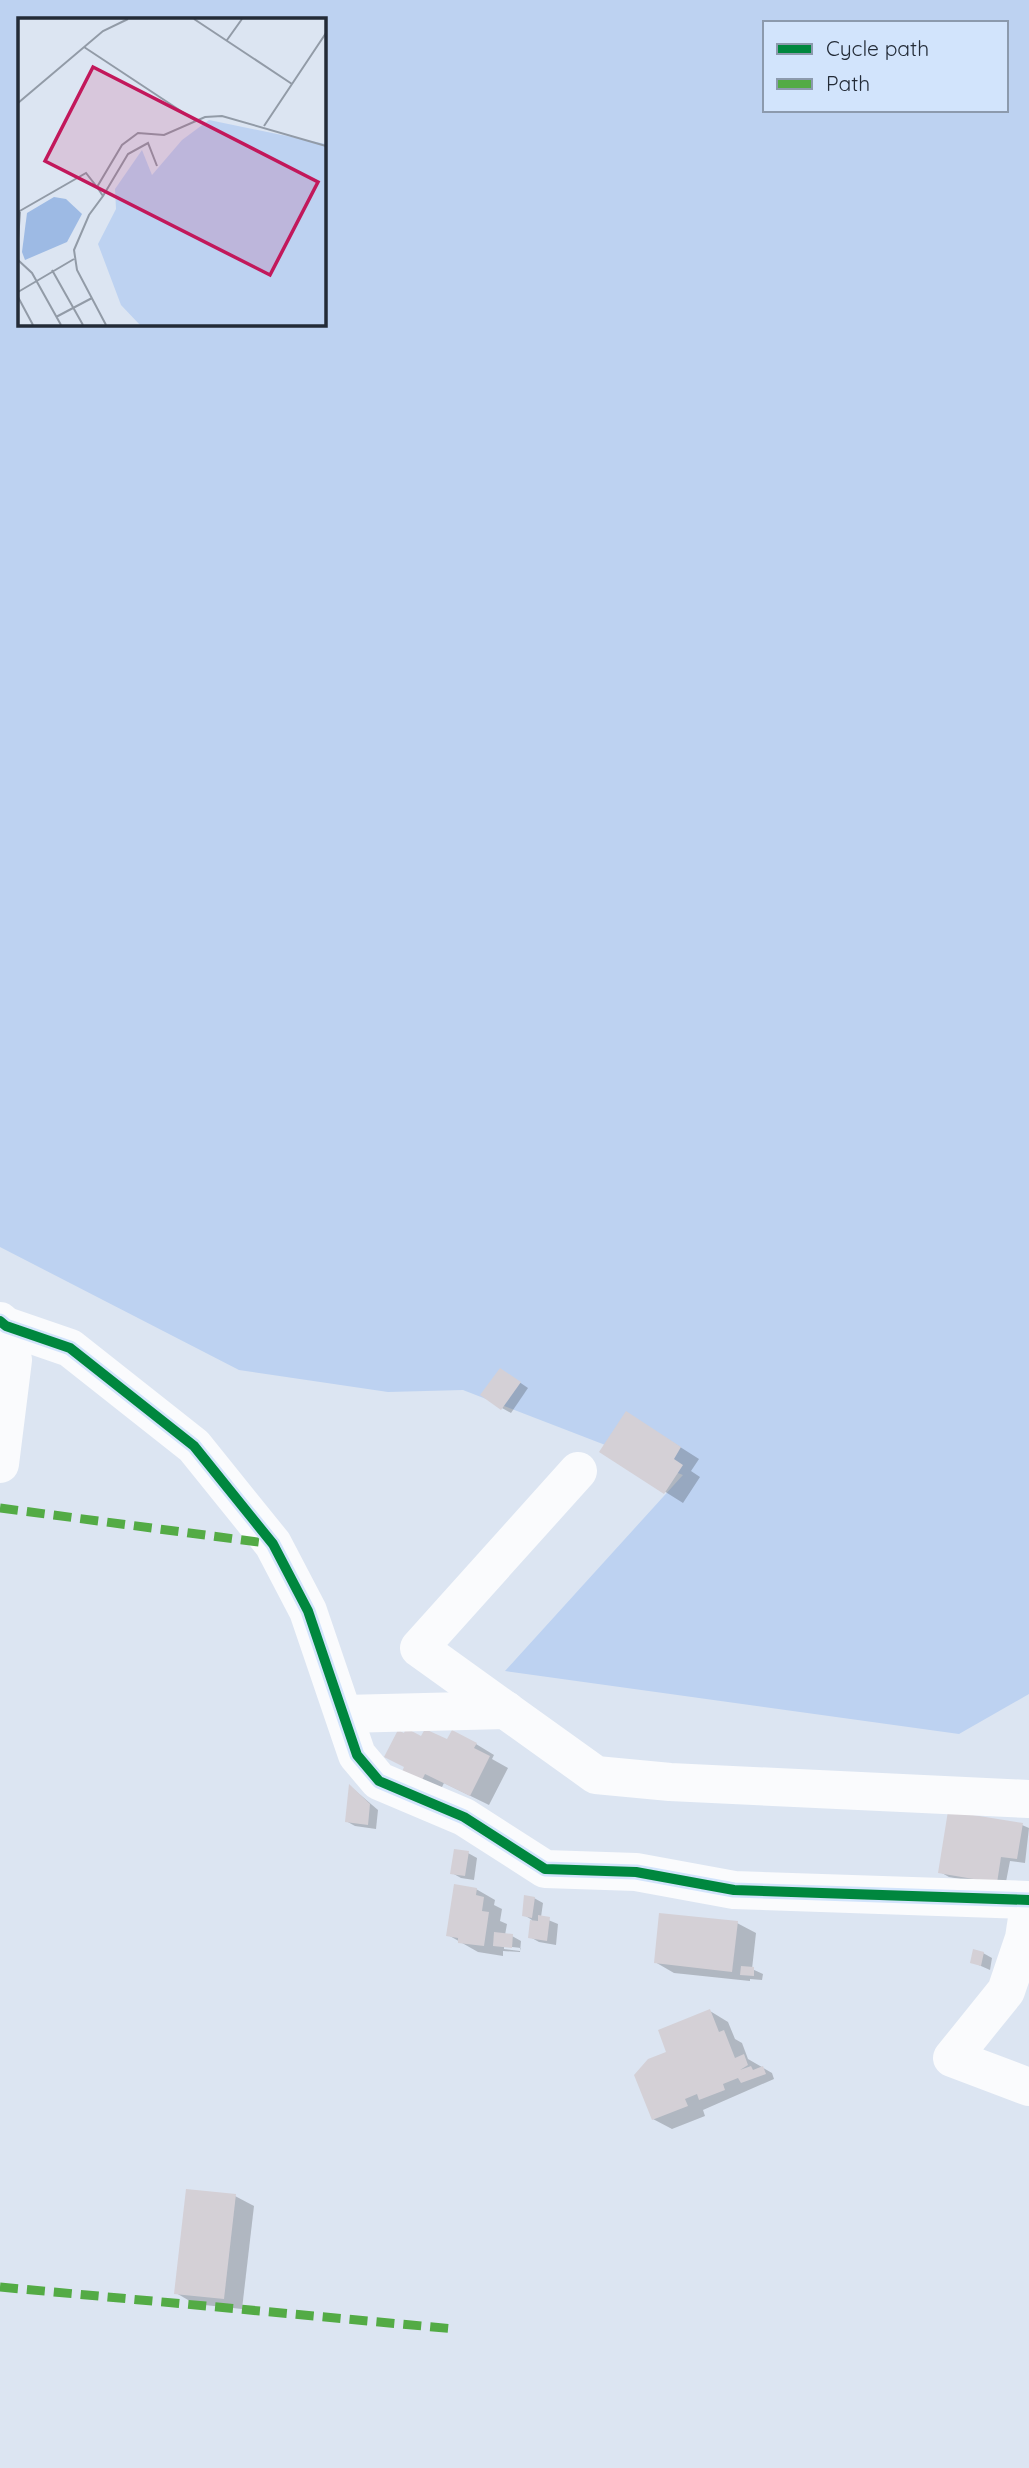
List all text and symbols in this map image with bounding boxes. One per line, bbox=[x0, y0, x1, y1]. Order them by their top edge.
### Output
inset map bbox=[18, 18, 326, 326]
legend bbox=[763, 21, 1008, 112]
text: Cycle path bbox=[826, 35, 929, 61]
text: Path bbox=[826, 70, 870, 96]

